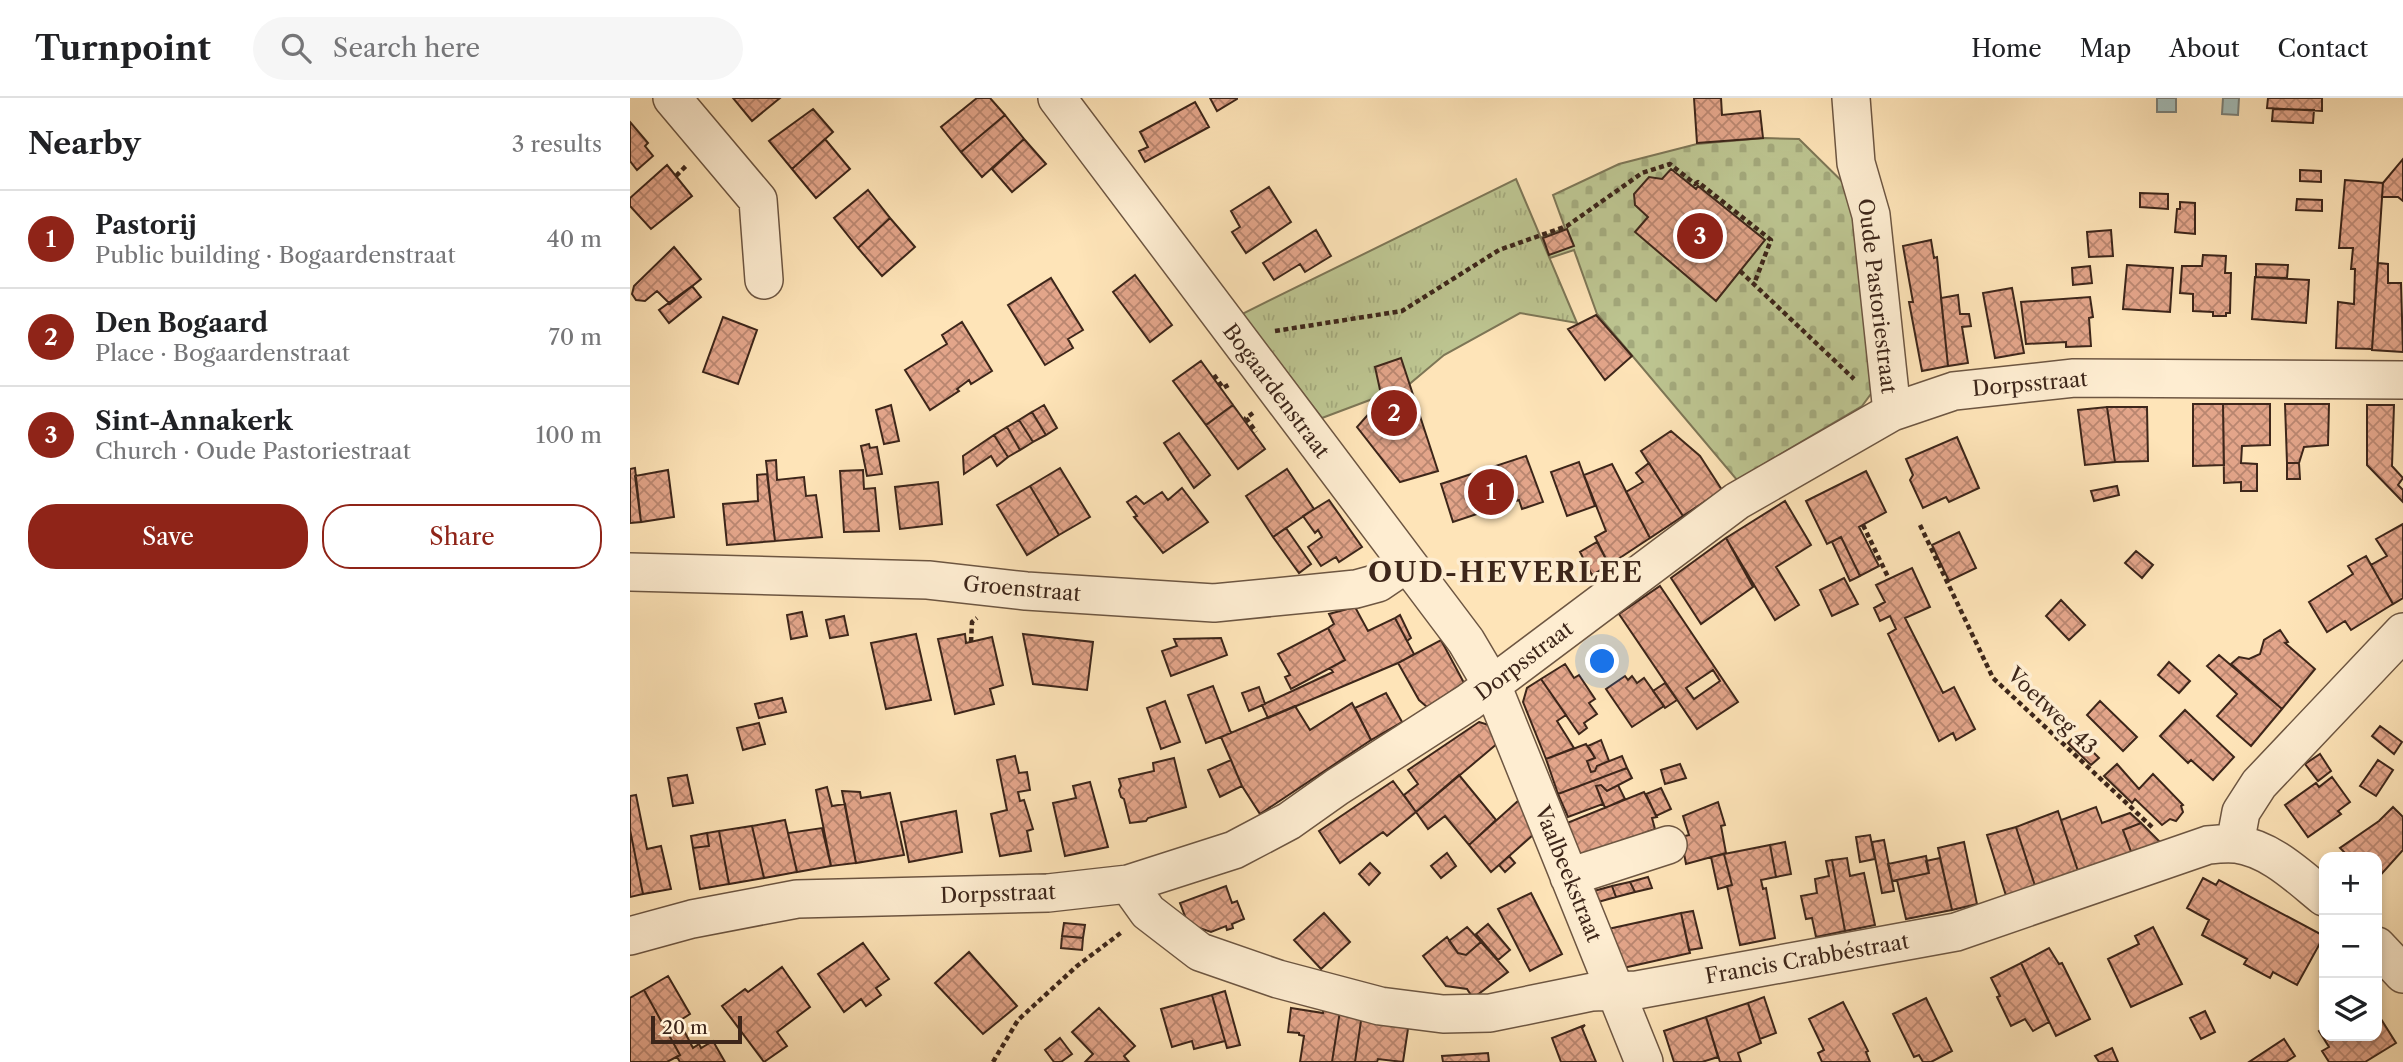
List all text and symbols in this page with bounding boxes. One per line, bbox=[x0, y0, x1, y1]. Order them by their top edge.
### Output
search box bbox=[253, 17, 743, 80]
text: Turnpoint bbox=[35, 28, 211, 69]
icon: search bbox=[277, 29, 315, 67]
text: Search here bbox=[333, 32, 480, 64]
text: Home bbox=[1971, 34, 2042, 63]
text: Map bbox=[2080, 34, 2131, 63]
text: About bbox=[2169, 34, 2240, 63]
text: Contact bbox=[2278, 34, 2368, 63]
text: Nearby bbox=[28, 125, 141, 162]
text: 3 results bbox=[512, 130, 602, 158]
street label: Oude Pastoriestraat bbox=[1853, 197, 1902, 395]
text: Pastorij bbox=[95, 209, 197, 241]
pin: 3 bbox=[1677, 210, 1723, 262]
text: 1 bbox=[46, 225, 56, 253]
text: 40 m bbox=[547, 225, 602, 253]
text: Public building · Bogaardenstraat bbox=[95, 241, 456, 269]
text: Den Bogaard bbox=[95, 307, 268, 339]
street label: Bogaardenstraat bbox=[1218, 319, 1335, 463]
text: 2 bbox=[44, 323, 58, 351]
text: 70 m bbox=[549, 323, 602, 351]
text: Place · Bogaardenstraat bbox=[95, 339, 350, 367]
street label: Dorpsstraat bbox=[1971, 366, 2089, 401]
pin: 2 bbox=[1371, 387, 1417, 439]
text: Sint-Annakerk bbox=[95, 405, 293, 437]
text: 3 bbox=[45, 421, 58, 449]
text: 100 m bbox=[536, 421, 602, 449]
text: Church · Oude Pastoriestraat bbox=[95, 437, 411, 465]
pin: 1 bbox=[1468, 466, 1514, 518]
button: Save bbox=[28, 504, 308, 569]
button: Share bbox=[322, 504, 602, 569]
district label: OUD-HEVERLEE bbox=[1368, 555, 1644, 589]
street label: Groenstraat bbox=[962, 571, 1082, 606]
street label: Dorpsstraat bbox=[1470, 615, 1578, 705]
your location bbox=[1585, 644, 1619, 678]
street label: Voetweg 43 bbox=[2002, 661, 2102, 759]
street label: Vaalbeekstraat bbox=[1529, 801, 1607, 946]
map controls bbox=[2319, 852, 2382, 1041]
button: + bbox=[2319, 852, 2382, 915]
street label: Dorpsstraat bbox=[940, 879, 1057, 908]
button: − bbox=[2319, 915, 2382, 978]
street label: Francis Crabbéstraat bbox=[1703, 928, 1911, 989]
button: layers bbox=[2319, 978, 2382, 1041]
scale bar bbox=[651, 1013, 742, 1045]
text: 20 m bbox=[662, 1016, 708, 1039]

